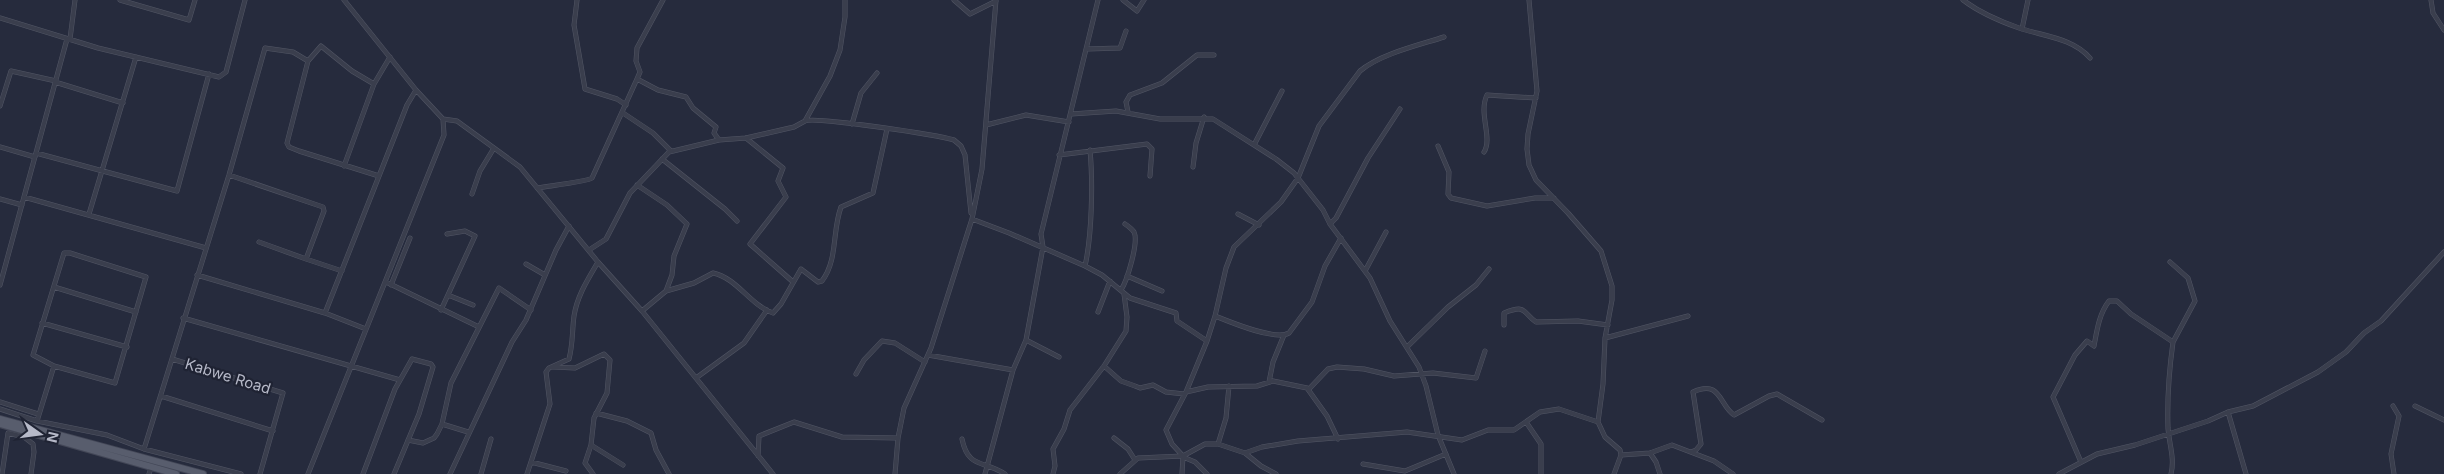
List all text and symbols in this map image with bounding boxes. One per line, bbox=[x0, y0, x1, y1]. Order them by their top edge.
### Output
street label: Kabwe Road bbox=[183, 354, 273, 398]
north arrow bbox=[15, 409, 65, 459]
text: N bbox=[44, 430, 63, 444]

